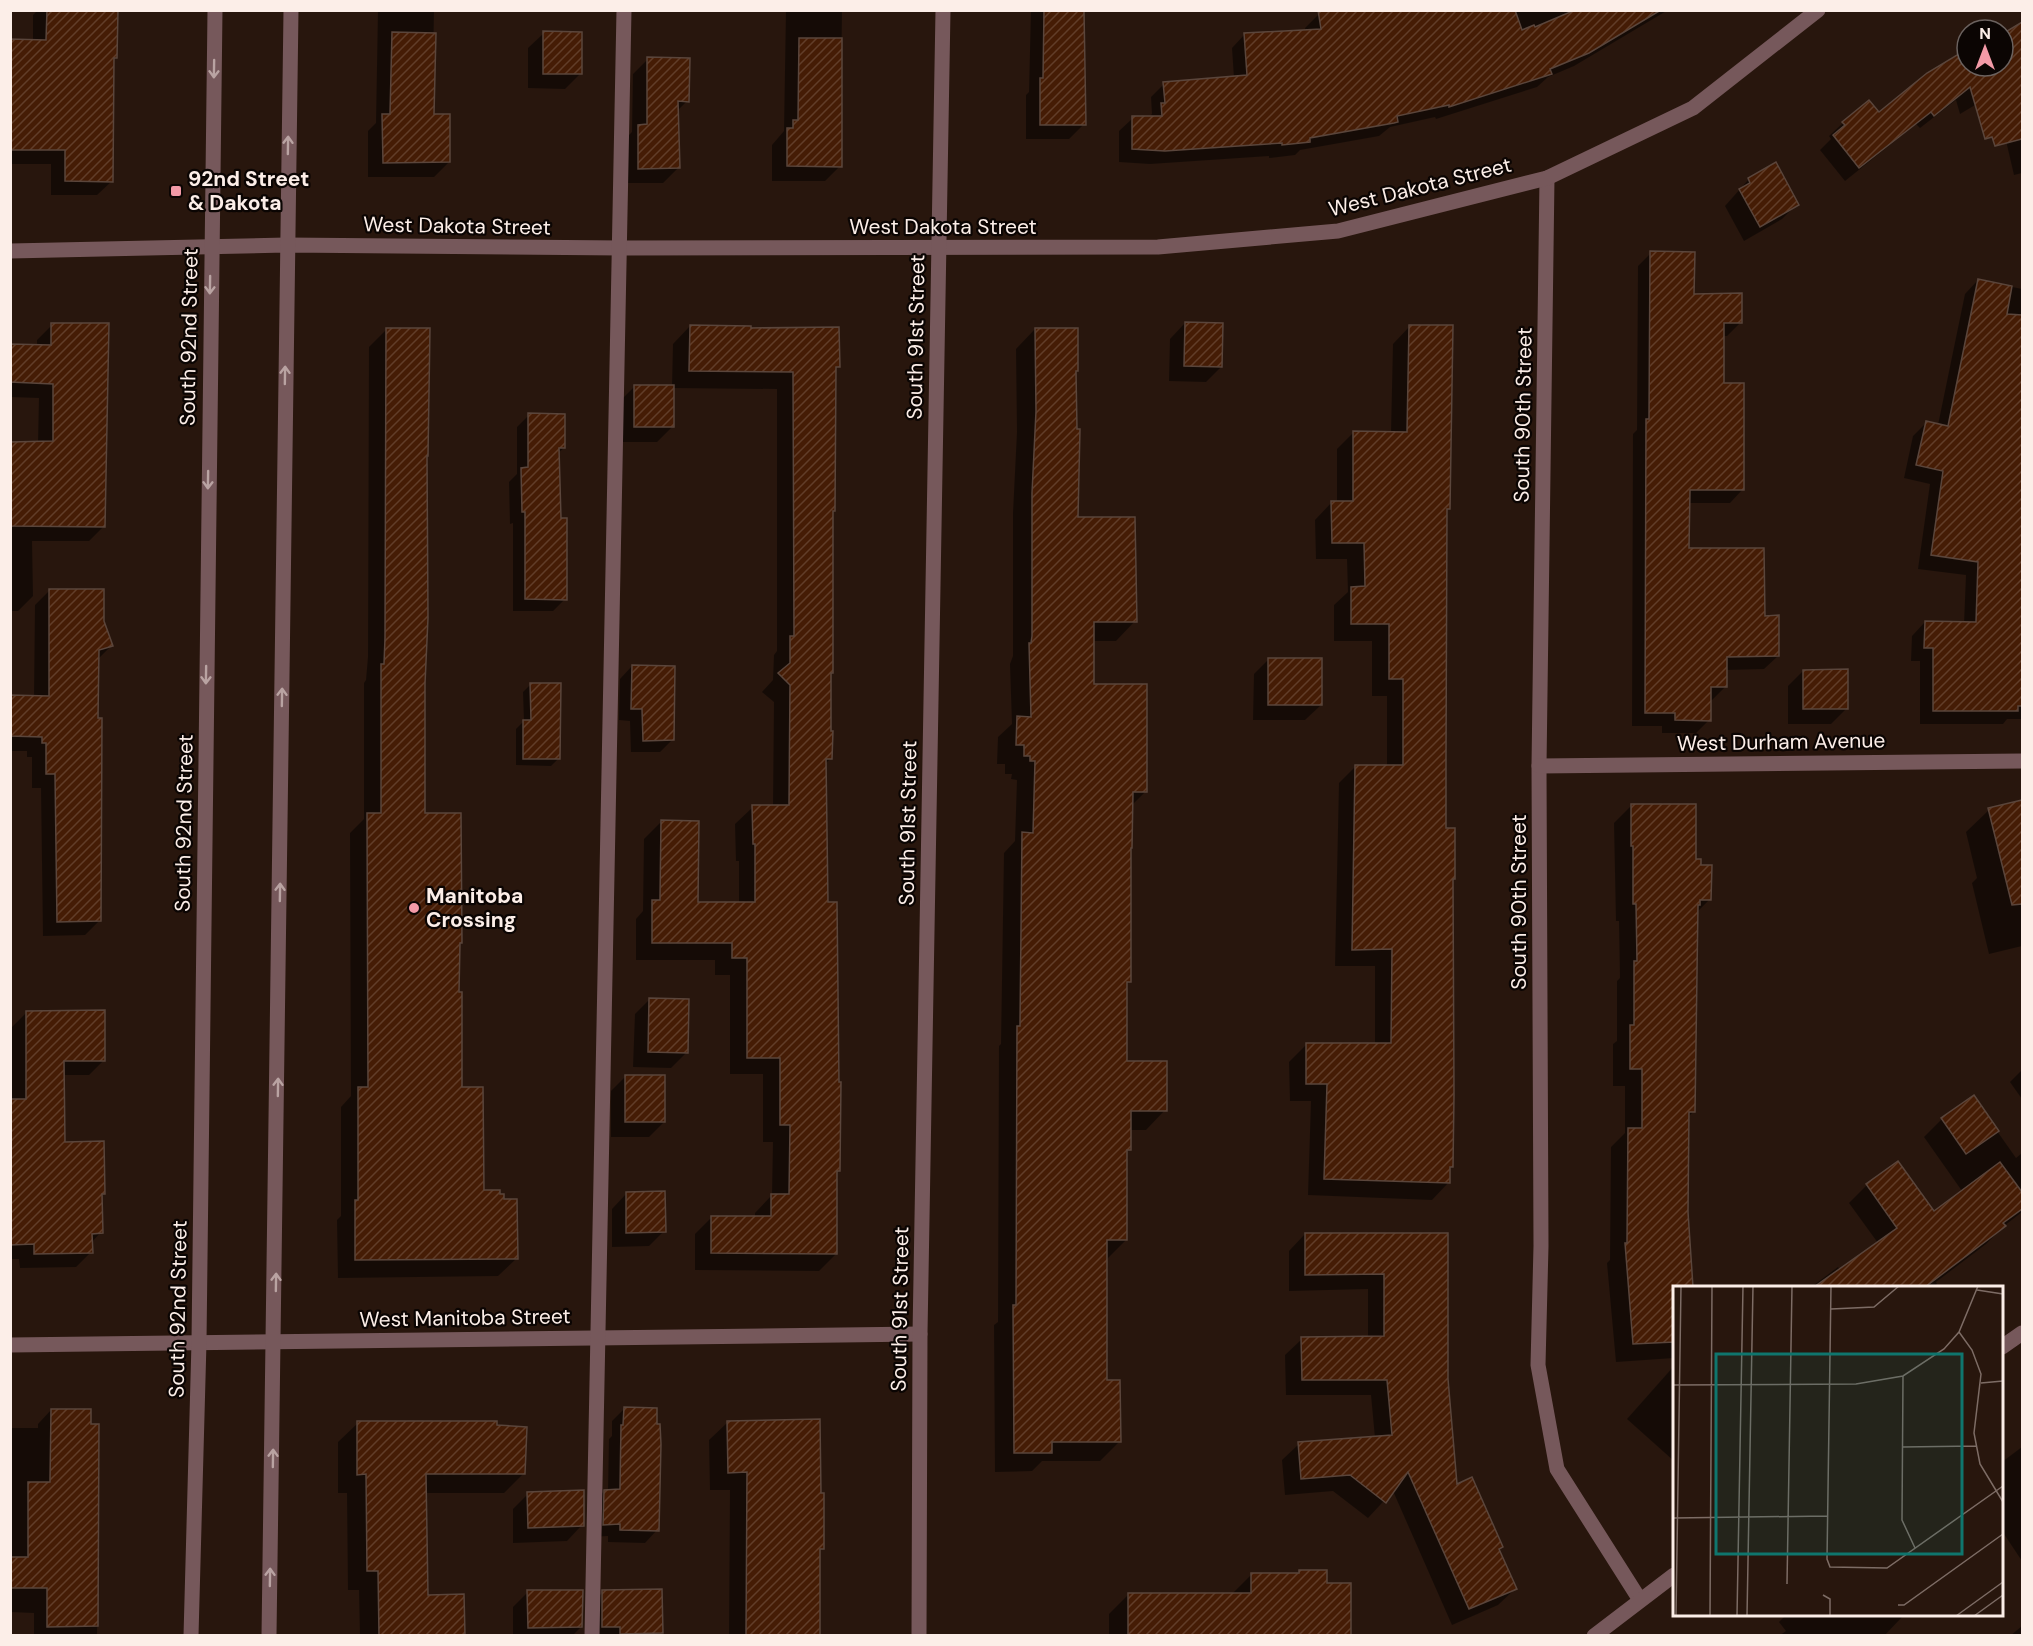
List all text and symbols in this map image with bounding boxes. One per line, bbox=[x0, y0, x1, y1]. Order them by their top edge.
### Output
north arrow bbox=[1955, 18, 2015, 78]
text: N bbox=[1979, 23, 1991, 44]
one-way arrow bbox=[208, 58, 219, 78]
one-way arrow bbox=[283, 135, 294, 155]
street label: West Dakota Street bbox=[1326, 151, 1514, 223]
place label: 92nd Street & Dakota bbox=[188, 165, 309, 217]
marker: 92nd Street & Dakota bbox=[169, 184, 183, 198]
street label: West Dakota Street bbox=[363, 210, 551, 242]
street label: West Dakota Street bbox=[849, 213, 1037, 241]
street label: South 92nd Street bbox=[173, 248, 205, 426]
street label: South 91st Street bbox=[901, 254, 931, 420]
one-way arrow bbox=[204, 274, 216, 294]
street label: South 90th Street bbox=[1507, 327, 1539, 503]
one-way arrow bbox=[279, 365, 291, 385]
one-way arrow bbox=[202, 469, 214, 489]
one-way arrow bbox=[200, 664, 212, 684]
one-way arrow bbox=[276, 688, 288, 708]
street label: West Durham Avenue bbox=[1677, 726, 1886, 758]
street label: South 92nd Street bbox=[168, 734, 200, 912]
street label: South 91st Street bbox=[893, 740, 923, 906]
street label: South 90th Street bbox=[1505, 814, 1533, 990]
place label: Manitoba Crossing bbox=[426, 882, 523, 934]
one-way arrow bbox=[274, 883, 286, 903]
marker: Manitoba Crossing bbox=[407, 901, 421, 915]
one-way arrow bbox=[272, 1078, 284, 1098]
street label: South 92nd Street bbox=[162, 1220, 194, 1398]
street label: South 91st Street bbox=[885, 1226, 915, 1392]
one-way arrow bbox=[270, 1273, 282, 1293]
inset map bbox=[1673, 1286, 2003, 1616]
street label: West Manitoba Street bbox=[359, 1302, 571, 1334]
one-way arrow bbox=[267, 1449, 279, 1469]
one-way arrow bbox=[265, 1568, 276, 1588]

